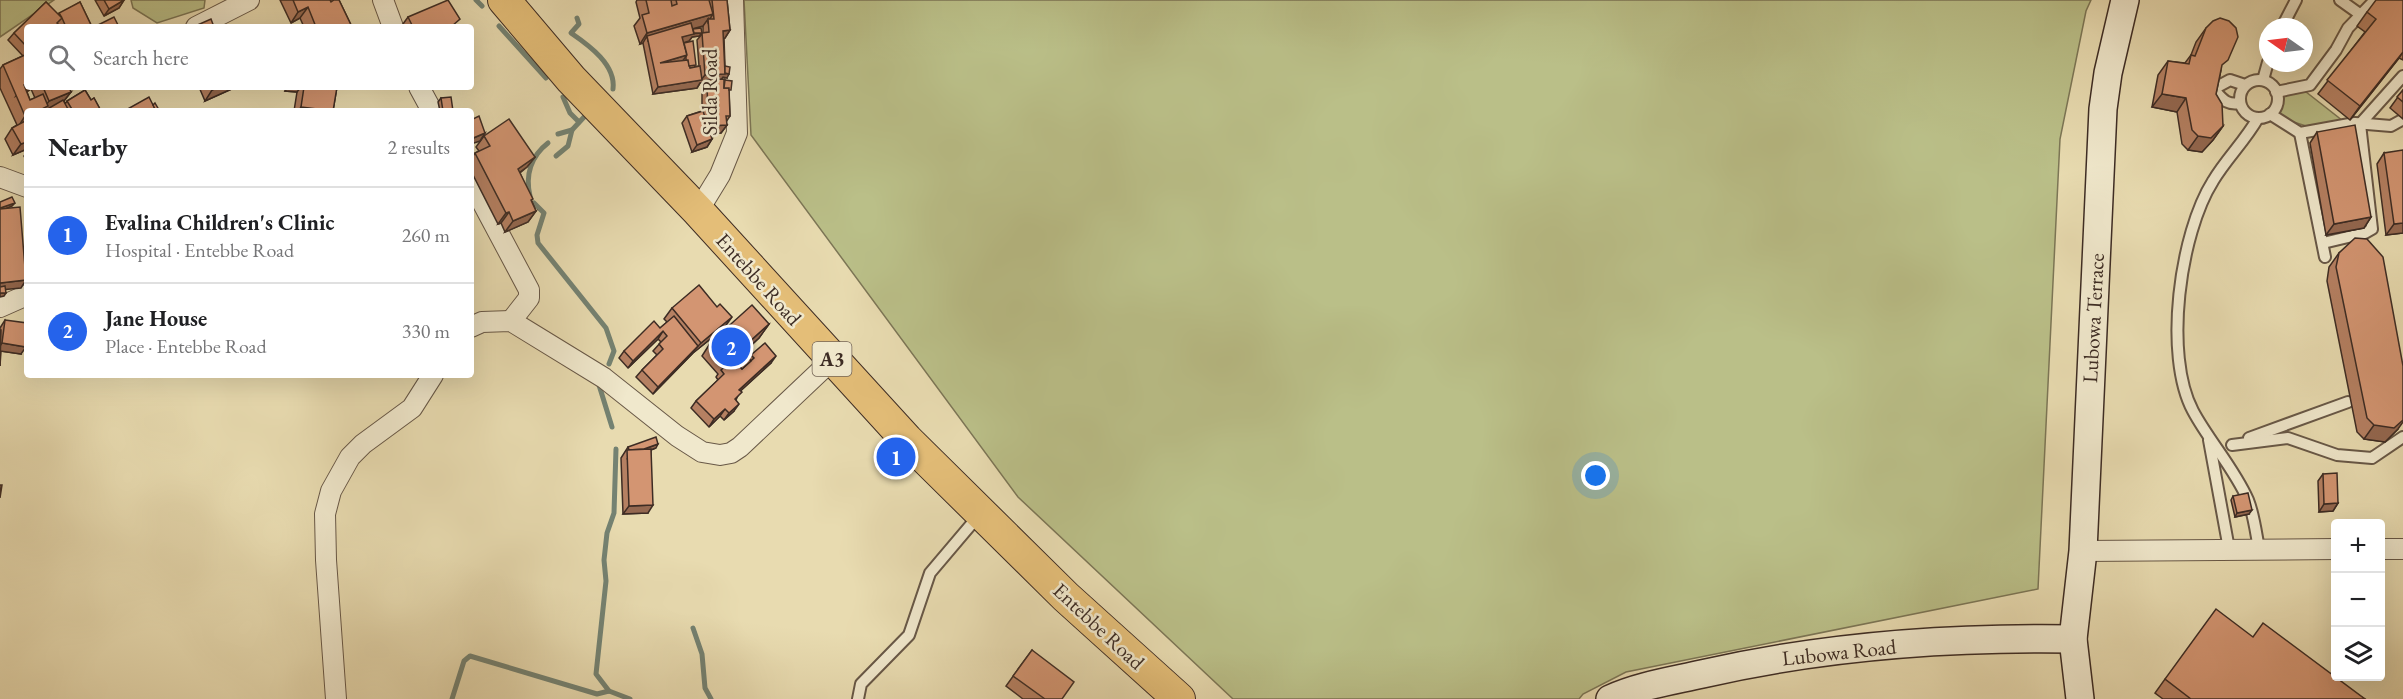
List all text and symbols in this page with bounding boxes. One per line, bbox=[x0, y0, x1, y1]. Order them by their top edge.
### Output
north arrow bbox=[2259, 18, 2313, 72]
search box bbox=[24, 24, 474, 90]
icon: search bbox=[45, 41, 78, 74]
text: Search here bbox=[93, 43, 188, 72]
street label: Silda Road bbox=[696, 48, 723, 136]
text: Nearby bbox=[48, 130, 128, 164]
text: 2 results bbox=[387, 134, 450, 160]
text: Evalina Children's Clinic bbox=[105, 208, 334, 237]
text: 1 bbox=[62, 222, 73, 248]
text: 260 m bbox=[402, 222, 450, 248]
street label: Entebbe Road bbox=[710, 227, 808, 331]
text: Hospital · Entebbe Road bbox=[105, 237, 294, 263]
street label: Lubowa Terrace bbox=[2076, 253, 2110, 383]
text: Jane House bbox=[105, 304, 207, 333]
text: 2 bbox=[62, 318, 73, 344]
text: 330 m bbox=[402, 318, 450, 344]
pin: 2 bbox=[712, 324, 750, 370]
text: Place · Entebbe Road bbox=[105, 333, 267, 359]
road number: A3 bbox=[812, 342, 852, 376]
pin: 1 bbox=[876, 434, 916, 480]
your location bbox=[1581, 461, 1610, 490]
map controls bbox=[2331, 519, 2385, 681]
button: + bbox=[2331, 519, 2385, 573]
button: − bbox=[2331, 573, 2385, 627]
street label: Entebbe Road bbox=[1047, 577, 1151, 676]
button: layers bbox=[2331, 627, 2385, 681]
street label: Lubowa Road bbox=[1780, 633, 1898, 671]

